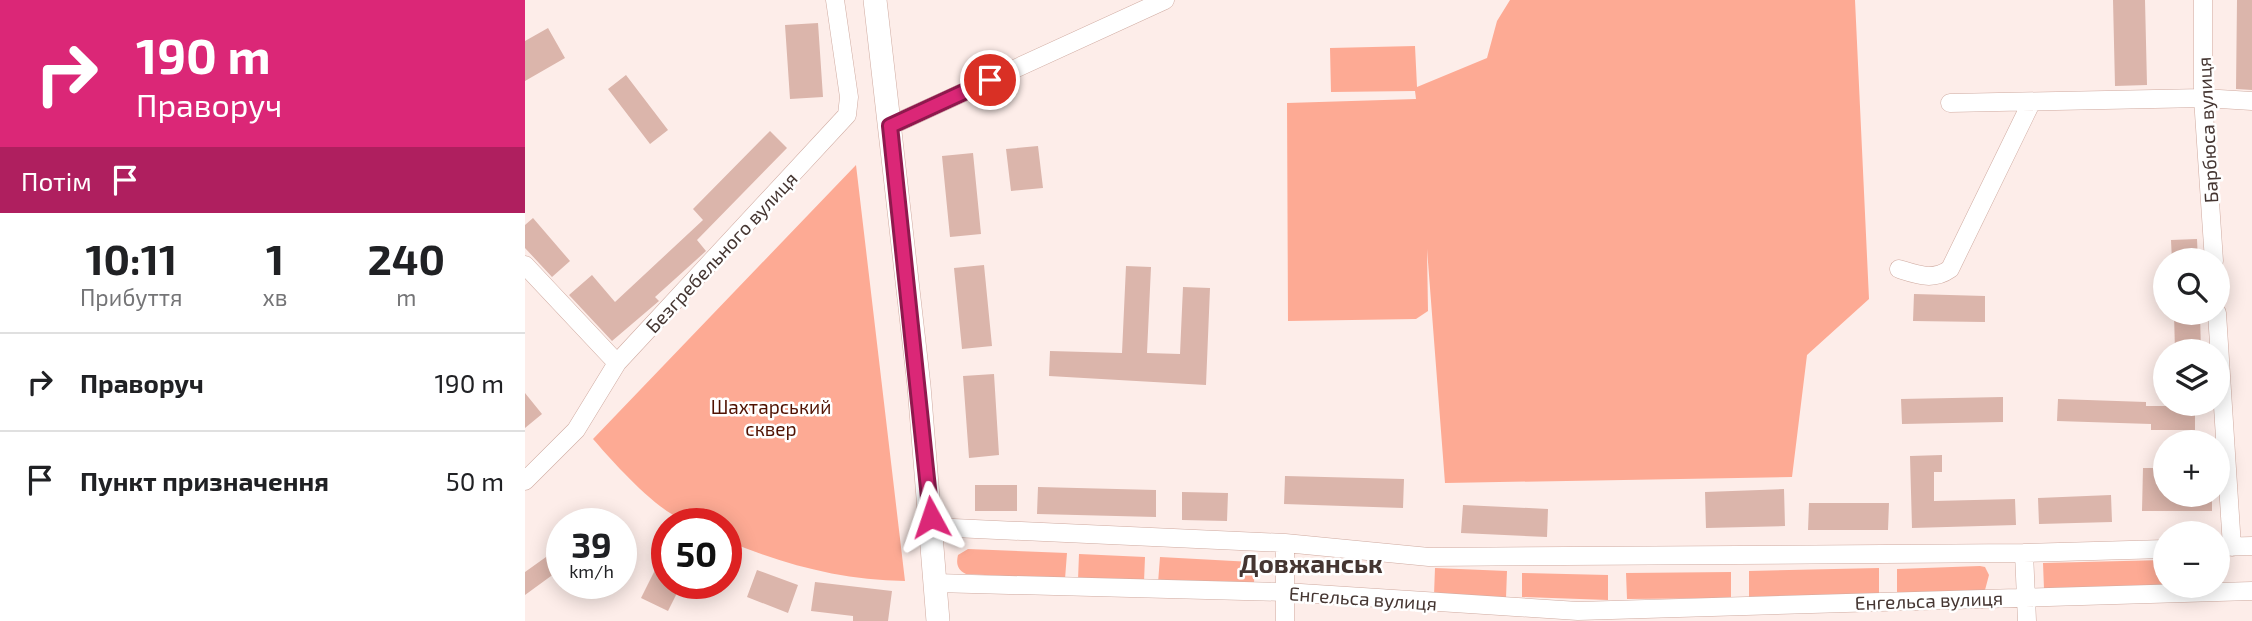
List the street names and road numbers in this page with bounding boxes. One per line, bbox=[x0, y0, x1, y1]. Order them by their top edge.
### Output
street label: Барбюса вулиця bbox=[2192, 56, 2223, 204]
street label: Безгребельного вулиця bbox=[640, 167, 802, 338]
street label: Енгельса вулиця bbox=[1288, 581, 1438, 616]
street label: Енгельса вулиця bbox=[1854, 586, 2004, 615]

